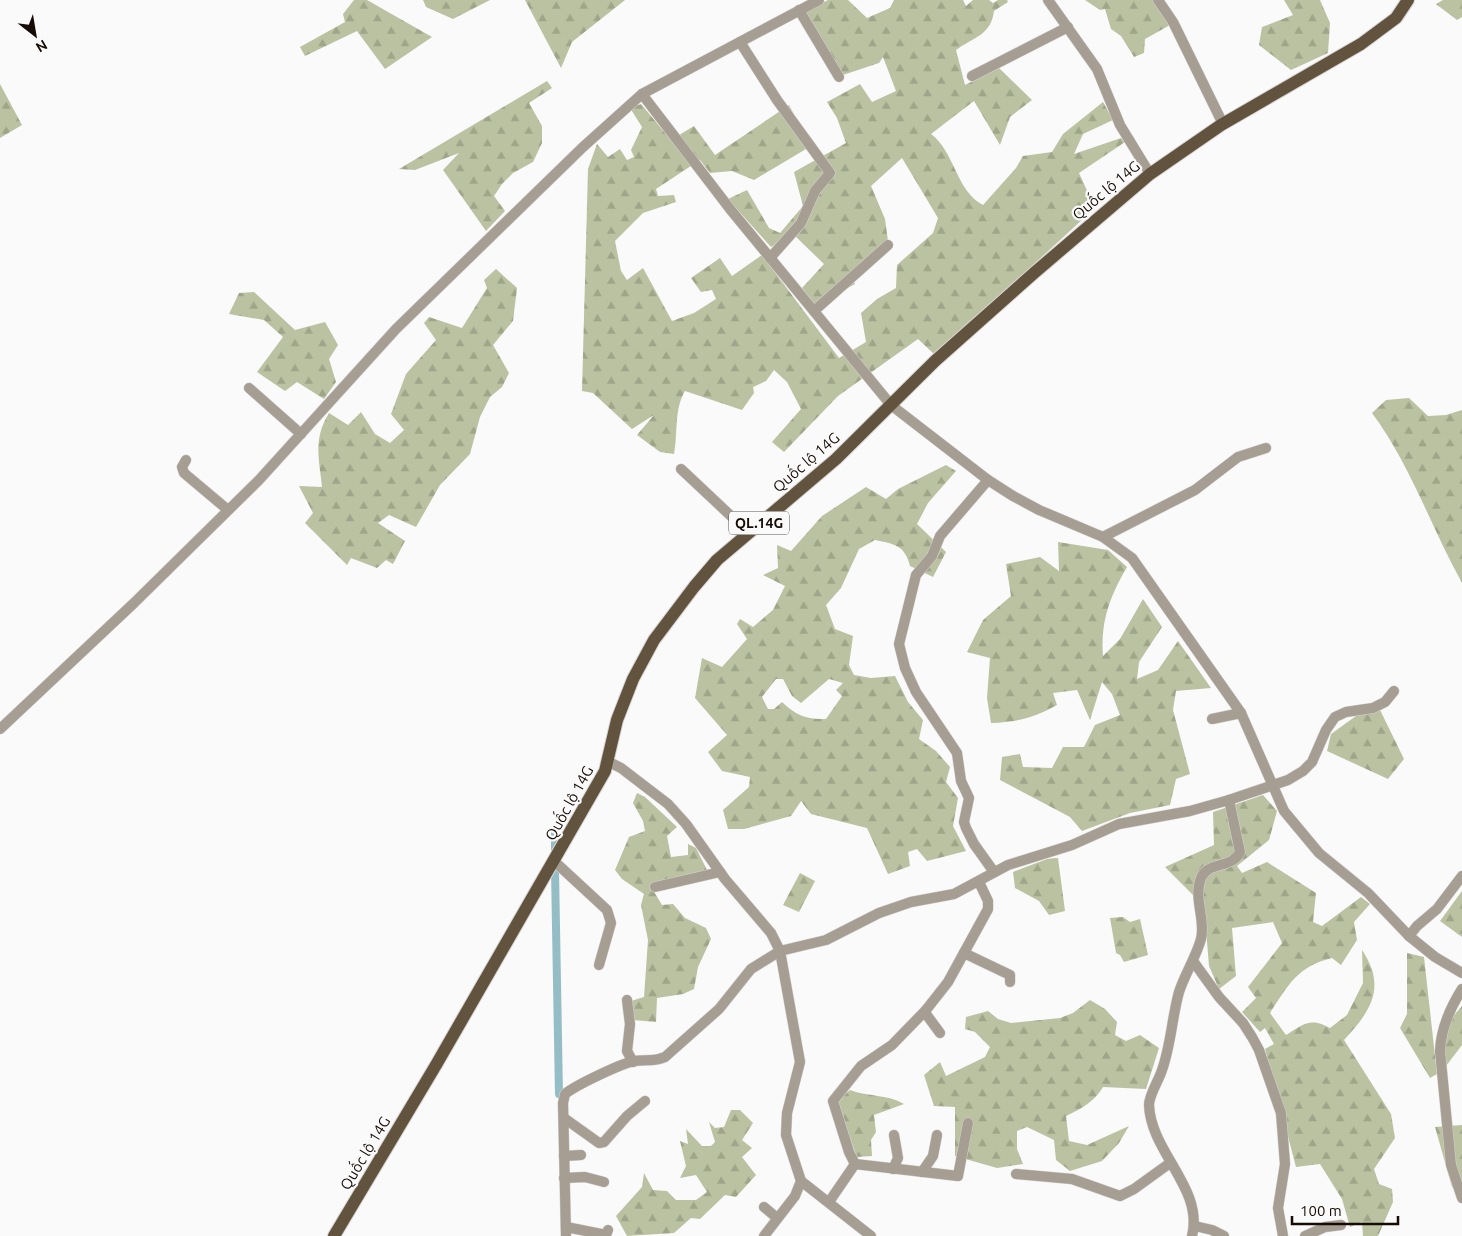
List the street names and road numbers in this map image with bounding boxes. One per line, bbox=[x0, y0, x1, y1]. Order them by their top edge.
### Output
street label: Quốc lộ 14G bbox=[1068, 156, 1143, 223]
street label: Quốc lộ 14G bbox=[768, 427, 843, 495]
road number: QL.14G bbox=[729, 512, 789, 534]
street label: Quốc lộ 14G bbox=[540, 762, 596, 843]
street label: Quốc lộ 14G bbox=[335, 1112, 394, 1193]

